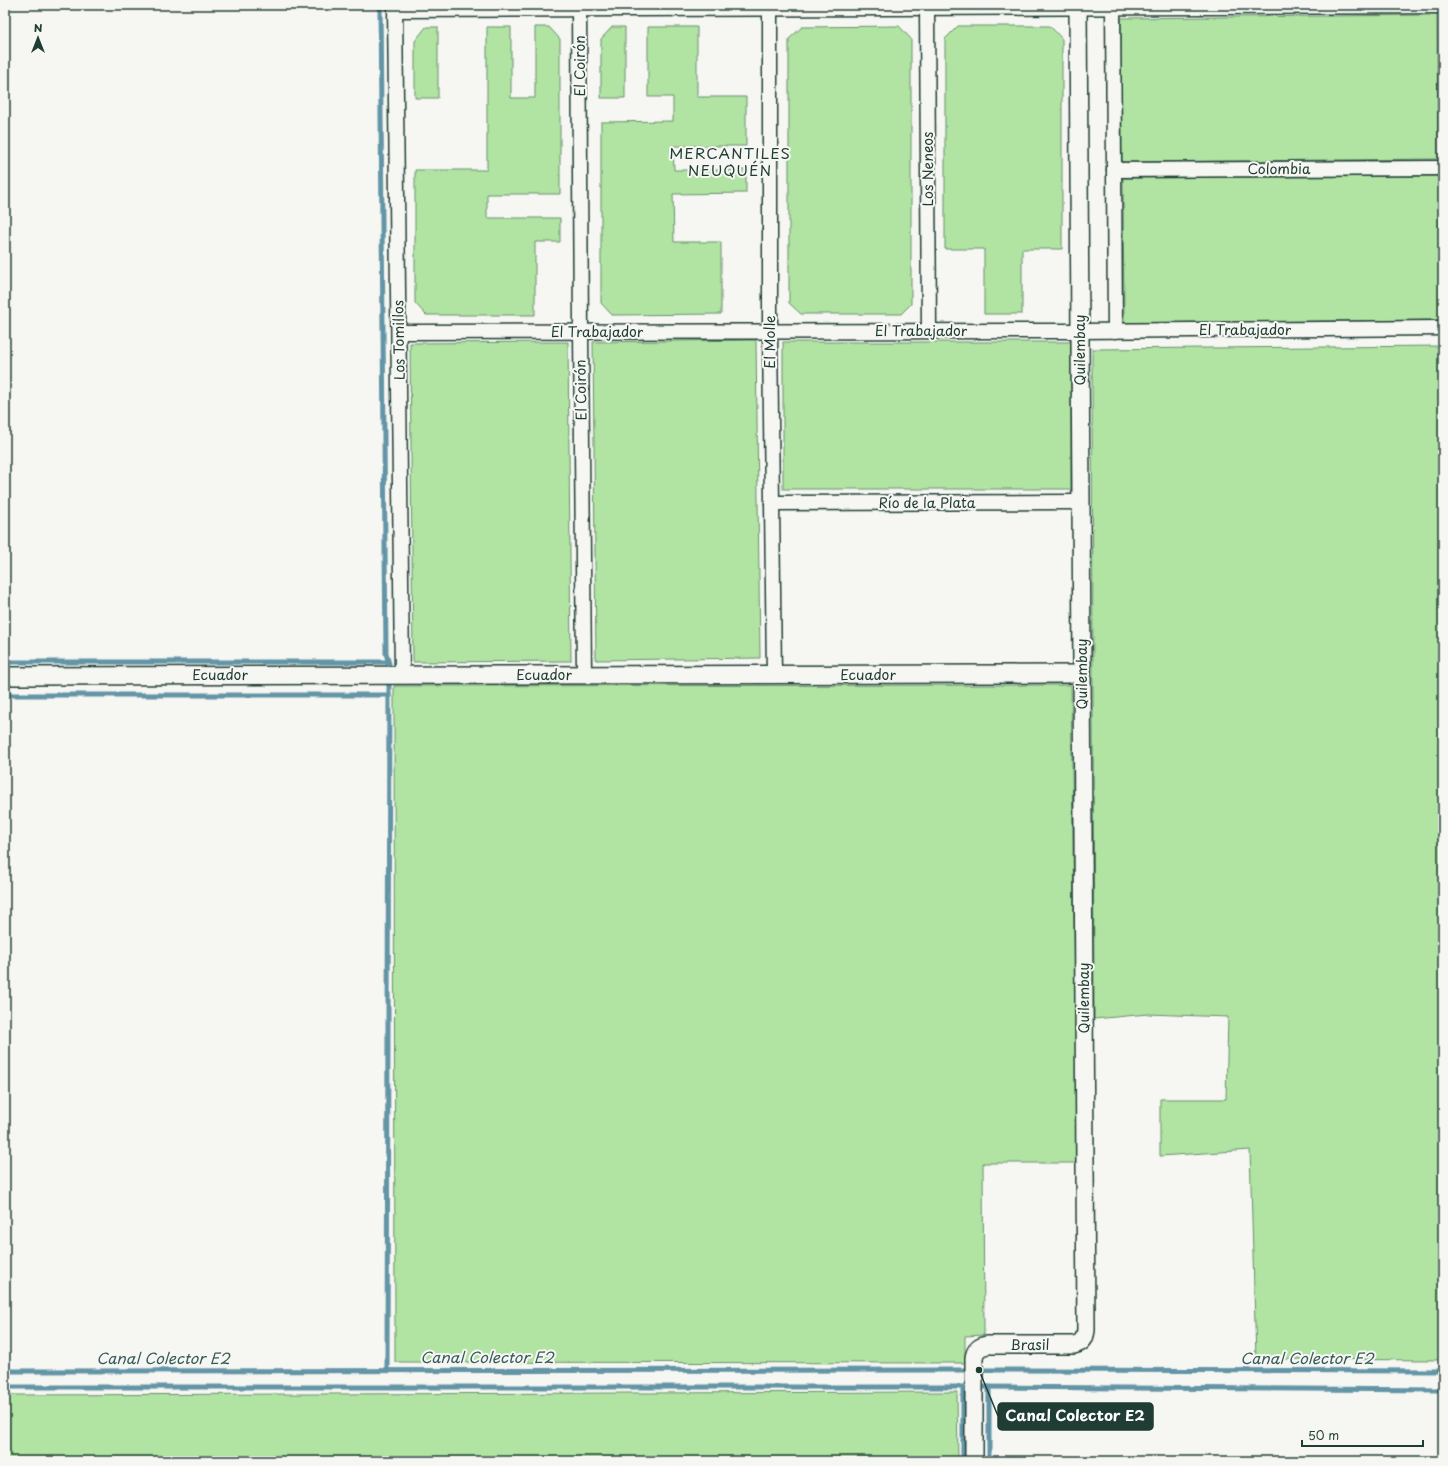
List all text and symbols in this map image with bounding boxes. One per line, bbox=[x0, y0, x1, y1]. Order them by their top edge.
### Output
north arrow bbox=[18, 18, 58, 58]
text: N bbox=[34, 19, 43, 36]
street label: El Coirón bbox=[569, 35, 590, 97]
street label: Los Neneos bbox=[917, 132, 938, 206]
district label: MERCANTILES NEUQUÉN bbox=[669, 141, 791, 181]
street label: Colombia bbox=[1247, 158, 1311, 179]
street label: Los Tomillos bbox=[387, 300, 410, 380]
street label: El Molle bbox=[759, 315, 780, 369]
street label: Quilembay bbox=[1069, 315, 1090, 385]
street label: El Trabajador bbox=[1199, 319, 1292, 340]
street label: El Trabajador bbox=[875, 320, 968, 341]
street label: El Trabajador bbox=[551, 321, 644, 342]
street label: El Coirón bbox=[569, 359, 592, 421]
street label: Río de la Plata bbox=[878, 492, 976, 513]
street label: Quilembay bbox=[1071, 639, 1092, 709]
street label: Ecuador bbox=[192, 664, 248, 685]
street label: Ecuador bbox=[516, 664, 572, 685]
street label: Ecuador bbox=[840, 664, 896, 685]
street label: Quilembay bbox=[1073, 963, 1094, 1033]
street label: Brasil bbox=[1010, 1334, 1050, 1355]
water label: Canal Colector E2 bbox=[420, 1345, 555, 1368]
water label: Canal Colector E2 bbox=[96, 1346, 231, 1369]
water label: Canal Colector E2 bbox=[1240, 1346, 1375, 1369]
callout: Canal Colector E2 bbox=[998, 1403, 1153, 1430]
text: Canal Colector E2 bbox=[1005, 1403, 1145, 1426]
scale bar bbox=[1302, 1422, 1423, 1448]
text: 50 m bbox=[1308, 1426, 1339, 1444]

